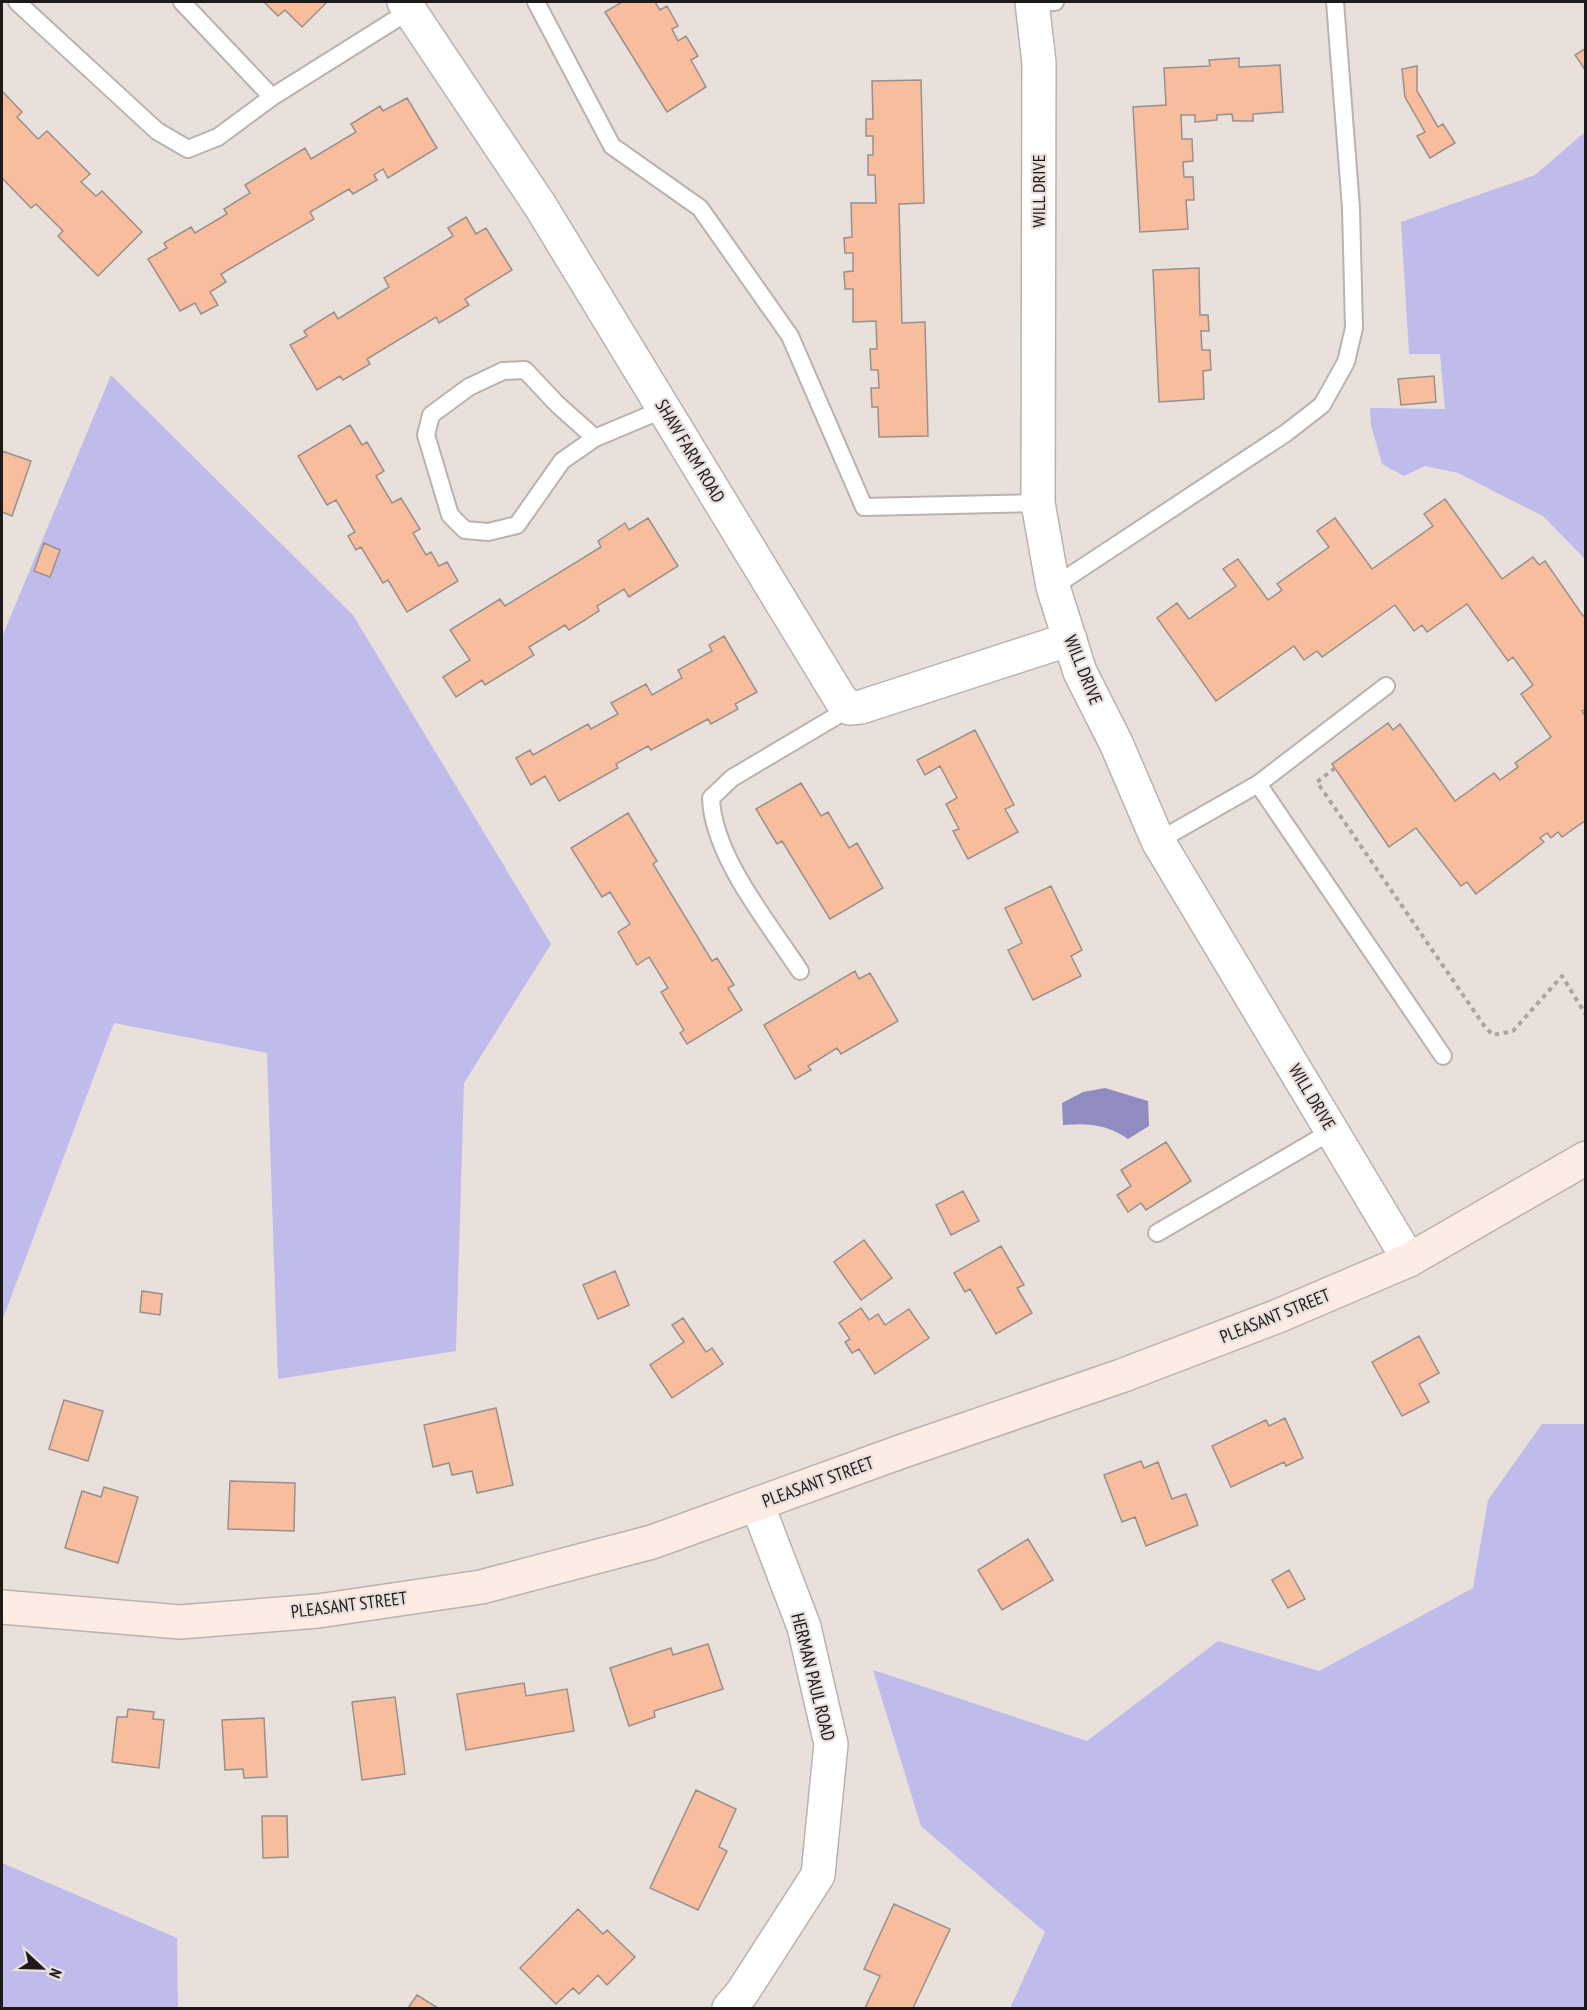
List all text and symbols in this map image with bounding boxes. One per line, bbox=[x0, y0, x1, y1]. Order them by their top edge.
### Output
street label: WILL DRIVE bbox=[1027, 155, 1050, 227]
street label: SHAW FARM ROAD bbox=[651, 395, 730, 507]
street label: WILL DRIVE bbox=[1059, 632, 1108, 708]
street label: WILL DRIVE bbox=[1284, 1060, 1341, 1134]
street label: PLEASANT STREET bbox=[1216, 1283, 1333, 1348]
street label: PLEASANT STREET bbox=[759, 1451, 877, 1512]
street label: PLEASANT STREET bbox=[290, 1586, 408, 1623]
street label: HERMAN PAUL ROAD bbox=[787, 1611, 840, 1743]
north arrow bbox=[12, 1938, 72, 1998]
text: N bbox=[45, 1966, 67, 1981]

